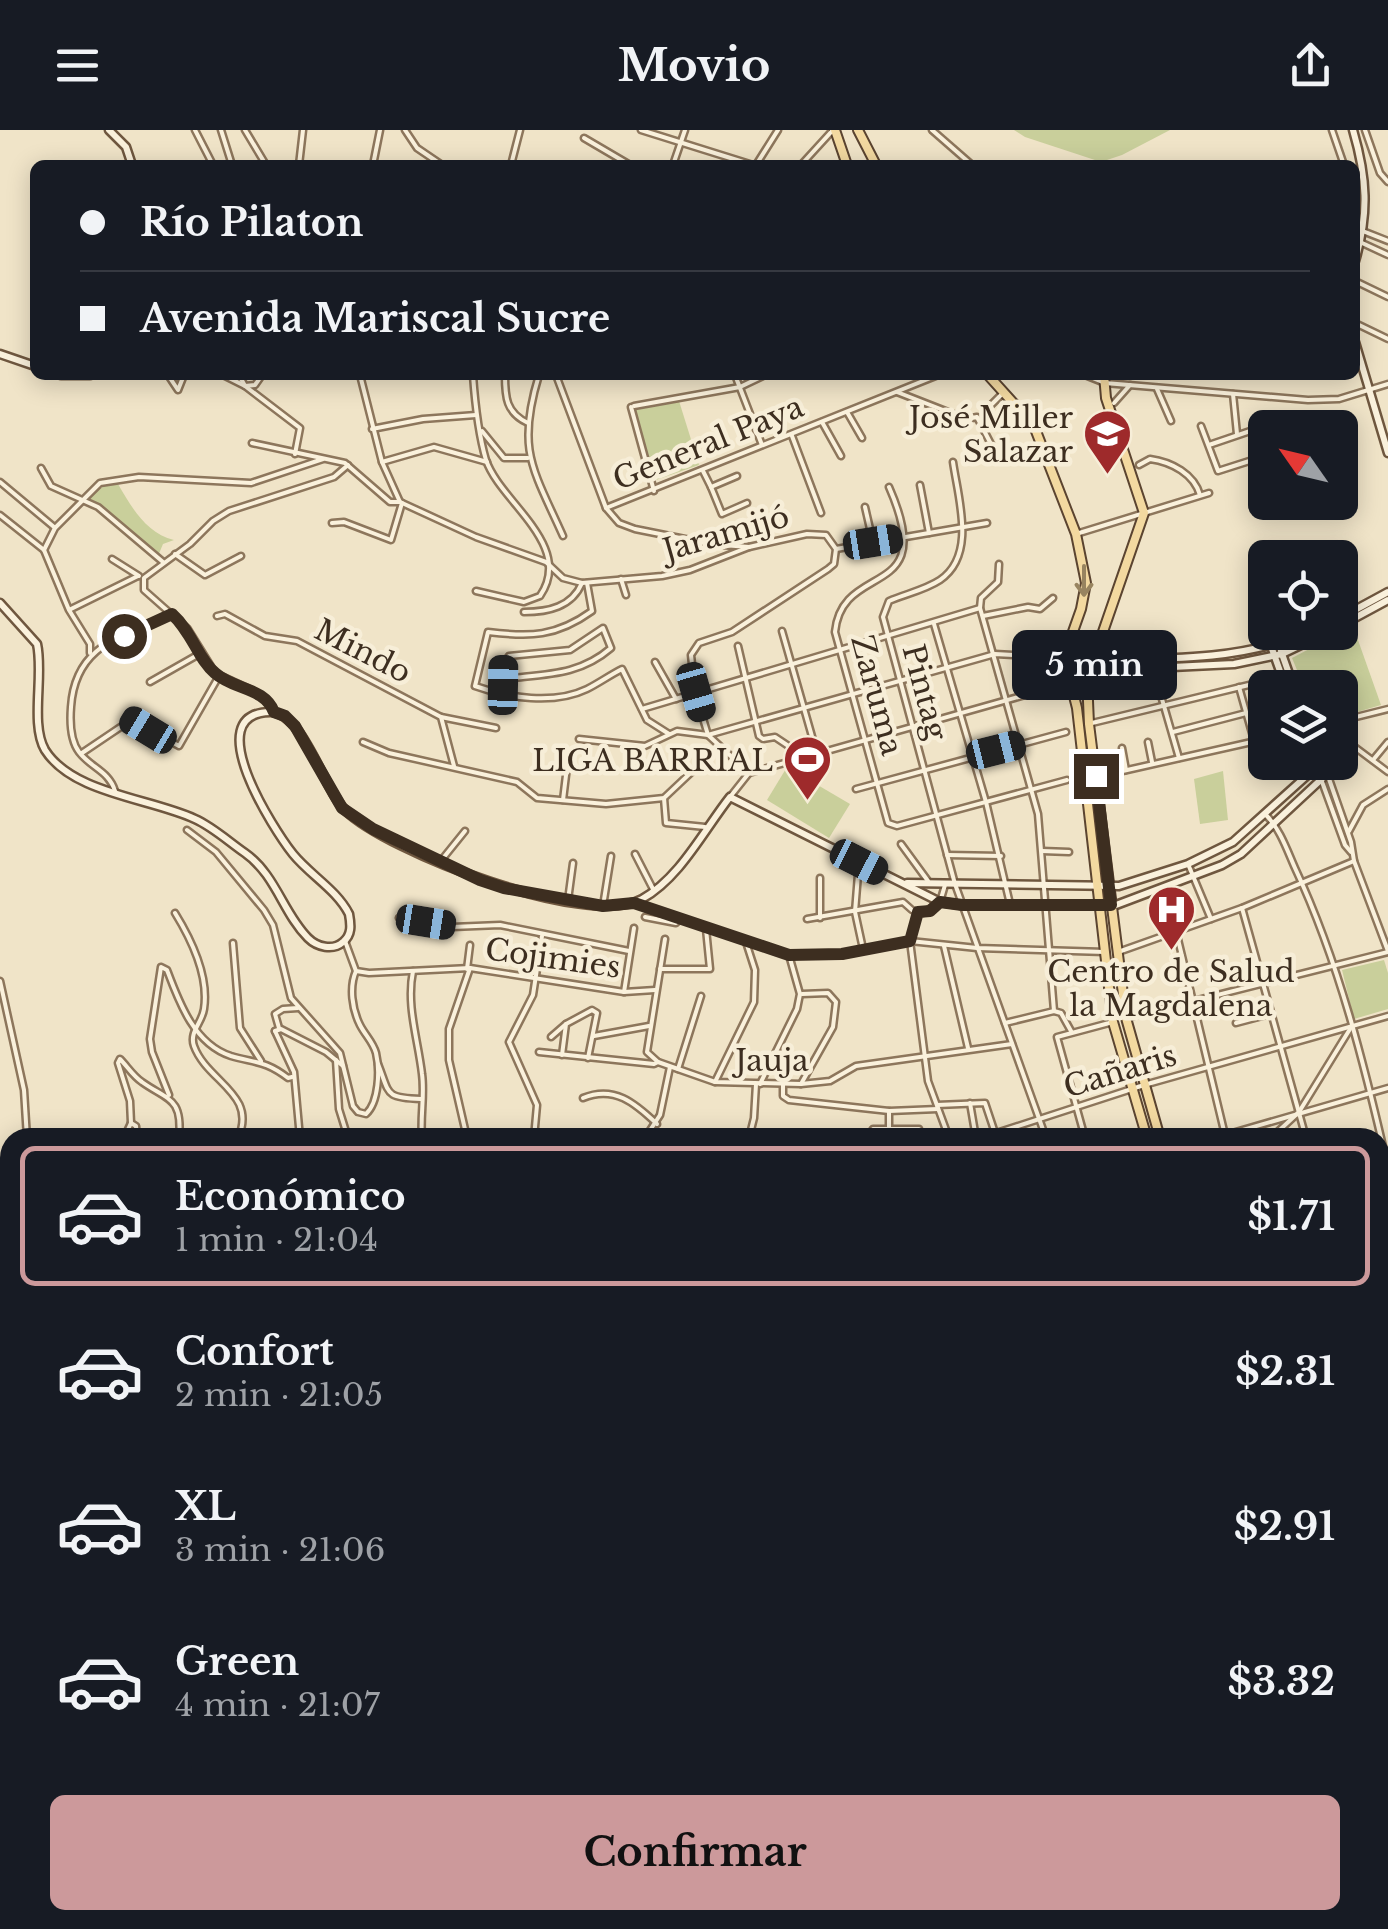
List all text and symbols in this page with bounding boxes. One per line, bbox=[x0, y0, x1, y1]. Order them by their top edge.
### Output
text: Movio bbox=[617, 37, 771, 93]
icon: menu bbox=[50, 38, 105, 93]
icon: share bbox=[1283, 38, 1338, 93]
text: Río Pilaton bbox=[140, 199, 363, 246]
text: Avenida Mariscal Sucre bbox=[140, 295, 610, 342]
street label: General Paya bbox=[607, 388, 809, 498]
place label: José Miller Salazar bbox=[905, 399, 1074, 470]
school or university icon: José Miller Salazar bbox=[1082, 408, 1134, 476]
north arrow bbox=[1248, 410, 1358, 520]
map controls bbox=[1248, 410, 1358, 780]
street label: Jaramijó bbox=[655, 497, 793, 570]
car bbox=[841, 522, 905, 562]
button: locate bbox=[1248, 540, 1358, 650]
one-way arrow bbox=[1074, 564, 1094, 596]
street label: Mindo bbox=[308, 611, 418, 691]
route start bbox=[102, 614, 147, 659]
street label: Zaruma bbox=[843, 631, 911, 760]
callout: 5 min bbox=[1014, 631, 1178, 701]
street label: Pintag bbox=[895, 640, 956, 745]
text: 5 min bbox=[1046, 645, 1143, 685]
car bbox=[487, 655, 519, 715]
car bbox=[673, 659, 719, 725]
button: layers bbox=[1248, 670, 1358, 780]
car bbox=[115, 702, 181, 758]
car bbox=[963, 728, 1029, 772]
sports icon: LIGA BARRIAL bbox=[782, 734, 834, 802]
place label: LIGA BARRIAL bbox=[532, 742, 773, 779]
route end bbox=[1074, 754, 1119, 799]
car bbox=[825, 835, 893, 889]
hospital icon: Centro de Salud la Magdalena bbox=[1145, 884, 1197, 952]
car bbox=[394, 902, 458, 942]
street label: Cojimies bbox=[483, 930, 623, 986]
place label: Centro de Salud la Magdalena bbox=[1047, 953, 1295, 1024]
street label: Cañaris bbox=[1059, 1036, 1181, 1106]
street label: Jauja bbox=[731, 1042, 809, 1079]
icon: car bbox=[55, 1171, 145, 1261]
text: Económico bbox=[175, 1173, 406, 1220]
text: $1.71 bbox=[1248, 1193, 1335, 1240]
text: 1 min · 21:04 bbox=[175, 1220, 378, 1260]
icon: car bbox=[55, 1326, 145, 1416]
text: Confort bbox=[175, 1328, 334, 1375]
text: $2.31 bbox=[1235, 1348, 1335, 1395]
text: 2 min · 21:05 bbox=[175, 1375, 383, 1415]
icon: car bbox=[55, 1481, 145, 1571]
text: XL bbox=[175, 1483, 236, 1530]
text: $2.91 bbox=[1234, 1503, 1335, 1550]
text: 3 min · 21:06 bbox=[175, 1530, 385, 1570]
icon: car bbox=[55, 1636, 145, 1726]
text: Green bbox=[175, 1638, 299, 1685]
text: $3.32 bbox=[1227, 1658, 1335, 1705]
text: 4 min · 21:07 bbox=[175, 1685, 380, 1725]
button: Confirmar bbox=[50, 1795, 1340, 1910]

